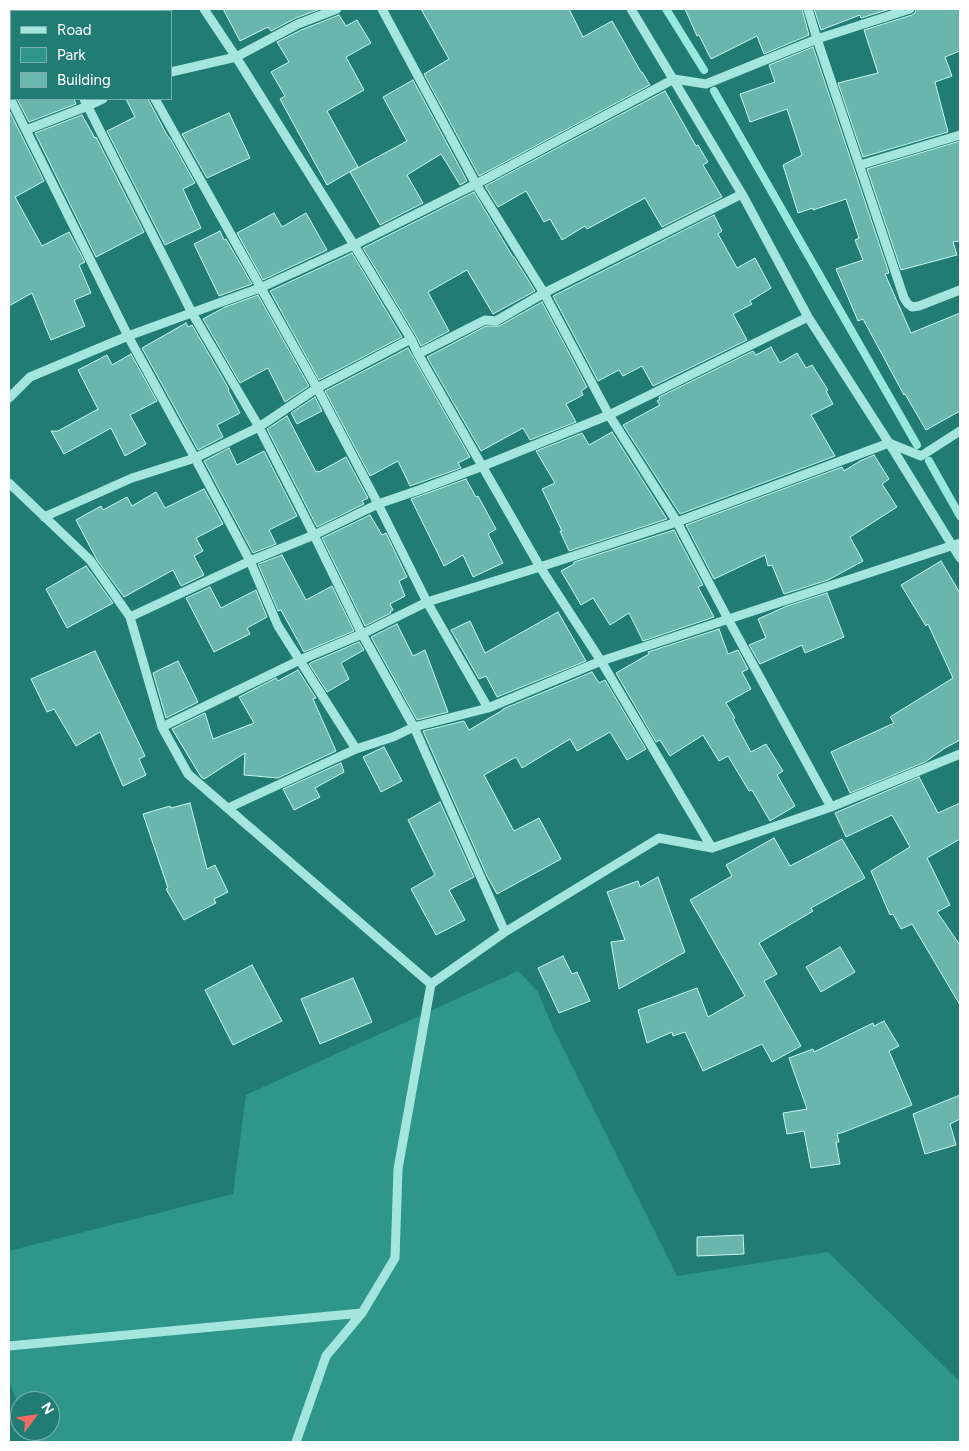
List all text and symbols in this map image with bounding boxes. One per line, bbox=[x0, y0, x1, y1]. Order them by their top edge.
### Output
legend bbox=[10, 10, 172, 100]
text: Road bbox=[57, 21, 92, 39]
text: Park bbox=[57, 46, 86, 64]
text: Building bbox=[57, 71, 111, 89]
north arrow bbox=[10, 1391, 60, 1441]
text: N bbox=[37, 1400, 57, 1418]

